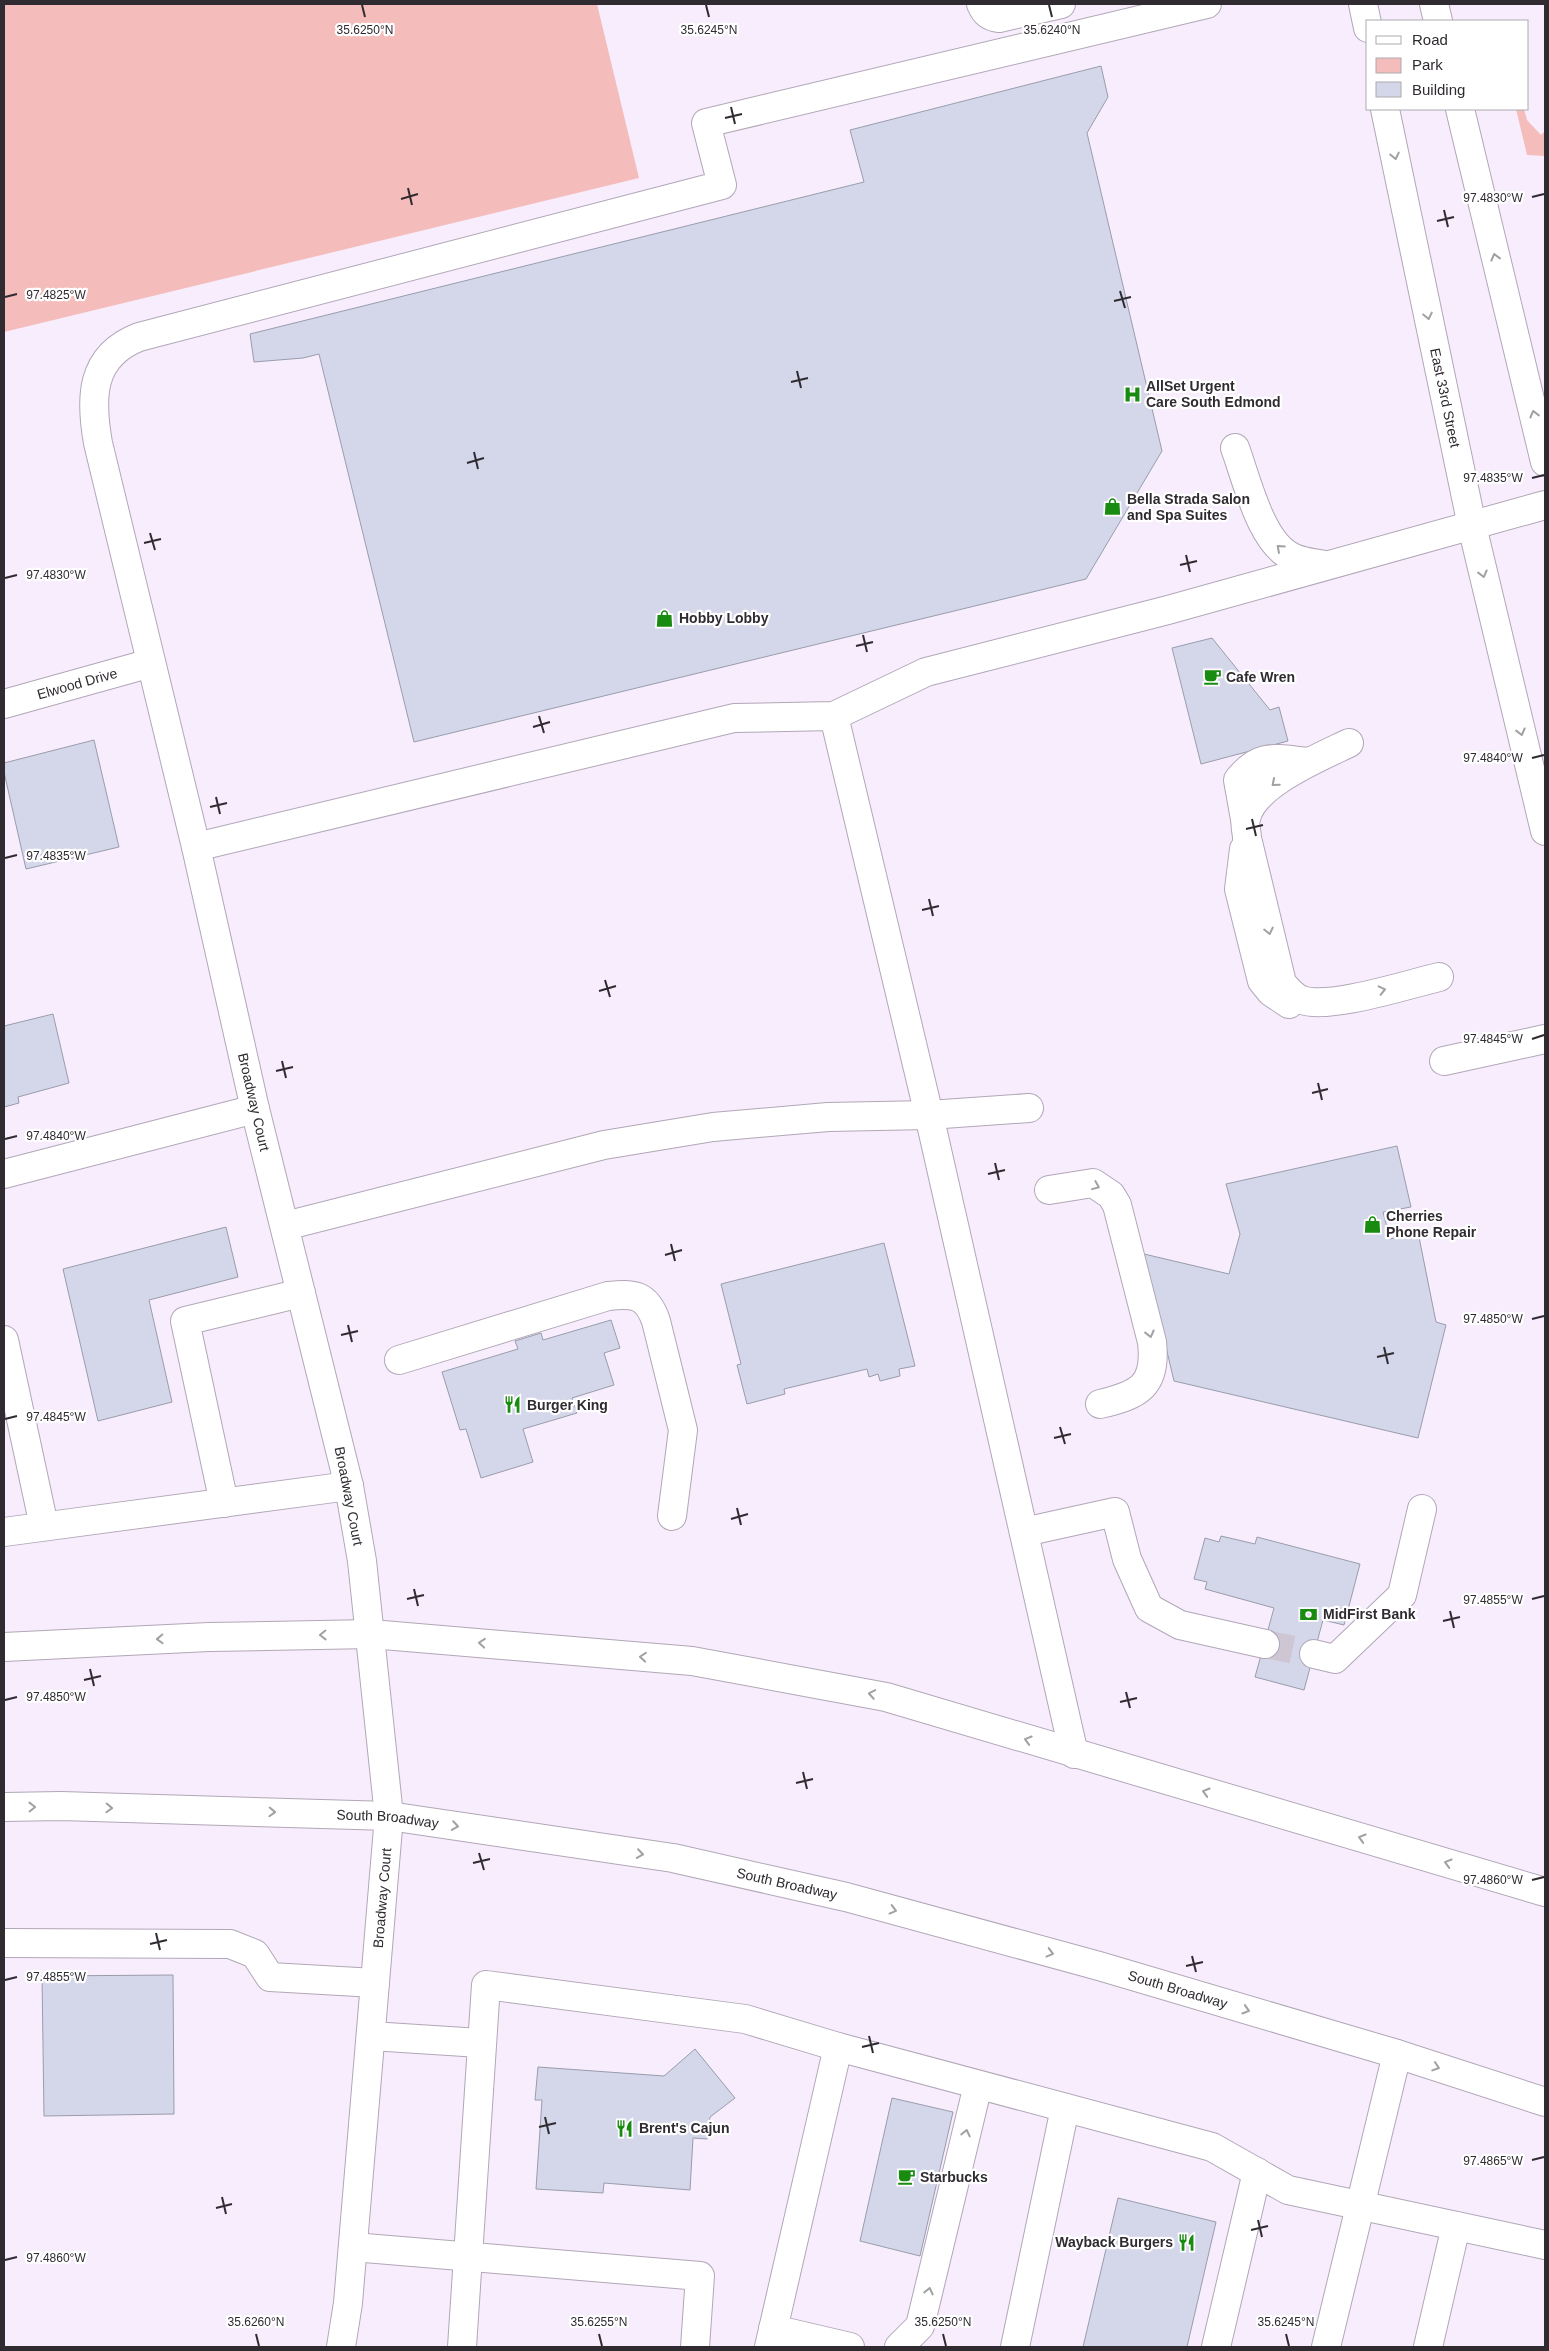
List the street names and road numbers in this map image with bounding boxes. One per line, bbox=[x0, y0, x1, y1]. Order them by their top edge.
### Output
street label: East 33rd Street bbox=[1427, 347, 1463, 449]
street label: Elwood Drive bbox=[35, 665, 119, 702]
street label: Broadway Court bbox=[235, 1051, 273, 1153]
street label: Broadway Court bbox=[332, 1445, 366, 1547]
street label: South Broadway bbox=[336, 1806, 440, 1831]
street label: Broadway Court bbox=[370, 1847, 394, 1949]
street label: South Broadway bbox=[735, 1865, 839, 1903]
street label: South Broadway bbox=[1126, 1967, 1229, 2012]

